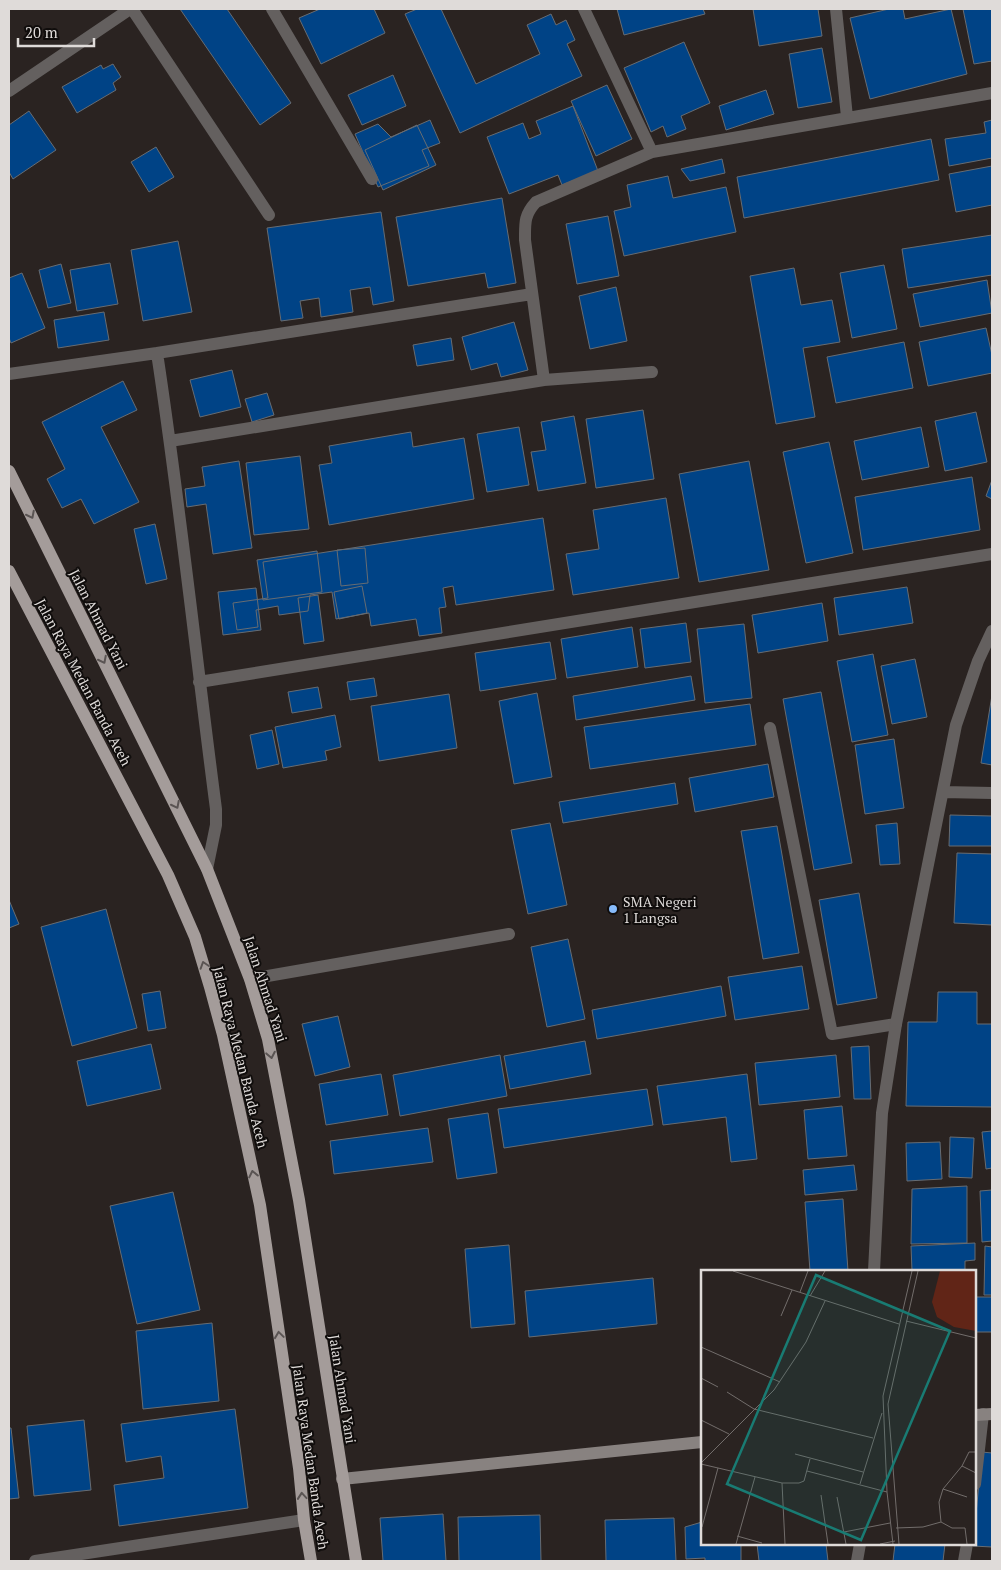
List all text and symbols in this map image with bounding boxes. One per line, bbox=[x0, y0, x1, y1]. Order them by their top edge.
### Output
scale bar bbox=[18, 15, 94, 47]
text: 20 m bbox=[25, 22, 58, 42]
one-way arrow bbox=[24, 509, 34, 518]
street label: Jalan Ahmad Yani bbox=[66, 566, 132, 672]
street label: Jalan Raya Medan Banda Aceh bbox=[32, 595, 136, 769]
one-way arrow bbox=[97, 655, 107, 664]
one-way arrow bbox=[169, 800, 179, 809]
place label: SMA Negeri 1 Langsa bbox=[623, 892, 697, 927]
marker: SMA Negeri 1 Langsa bbox=[607, 903, 619, 915]
street label: Jalan Ahmad Yani bbox=[240, 934, 292, 1044]
one-way arrow bbox=[199, 962, 209, 970]
street label: Jalan Raya Medan Banda Aceh bbox=[209, 964, 273, 1150]
one-way arrow bbox=[265, 1050, 276, 1059]
one-way arrow bbox=[248, 1170, 259, 1179]
inset map bbox=[701, 1270, 976, 1545]
one-way arrow bbox=[275, 1330, 285, 1339]
street label: Jalan Ahmad Yani bbox=[325, 1333, 361, 1445]
street label: Jalan Raya Medan Banda Aceh bbox=[289, 1363, 333, 1551]
one-way arrow bbox=[297, 1491, 308, 1499]

